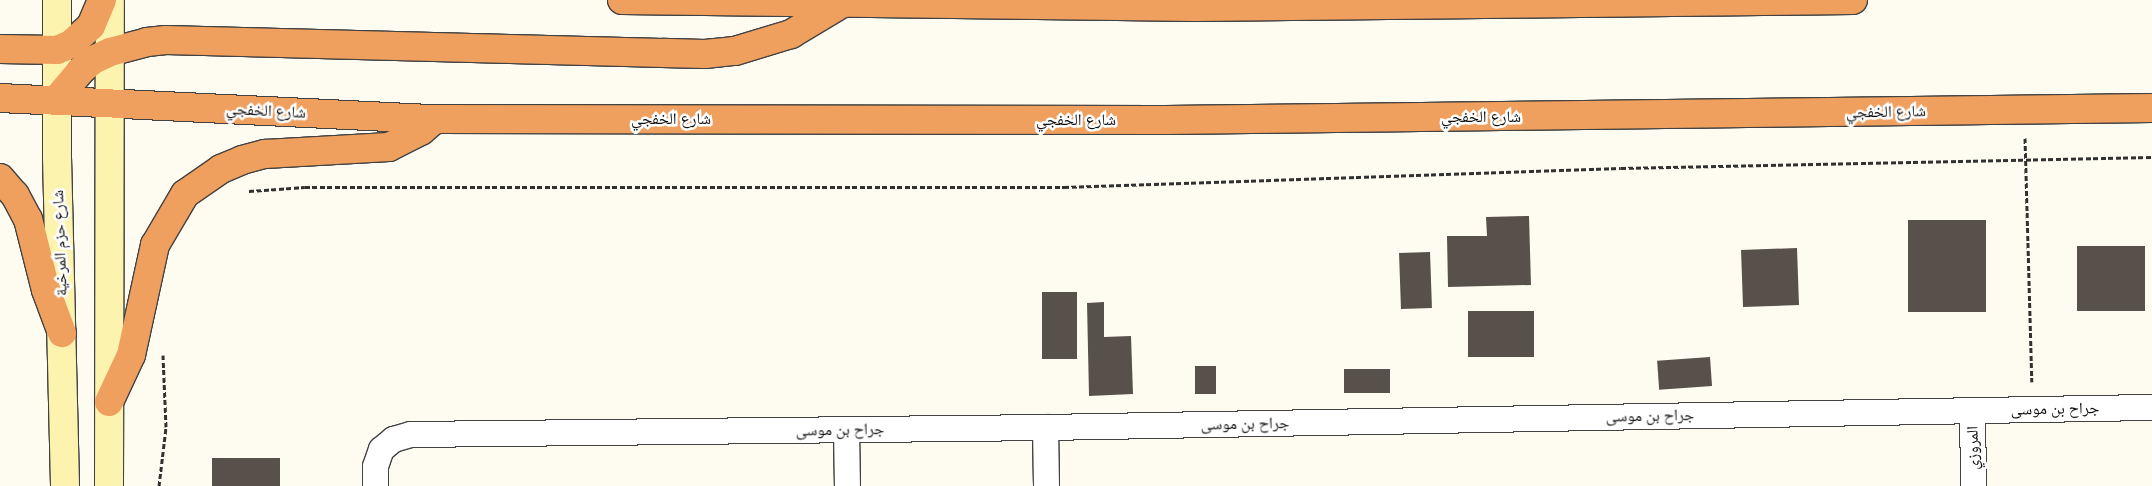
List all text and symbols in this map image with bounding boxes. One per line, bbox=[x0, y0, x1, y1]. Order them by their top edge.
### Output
street label: شارع الخفجي bbox=[225, 99, 307, 123]
street label: شارع الخفجي bbox=[1846, 102, 1926, 122]
street label: شارع الخفجي bbox=[1441, 107, 1521, 127]
street label: شارع الخفجي bbox=[631, 109, 711, 129]
street label: شارع الخفجي bbox=[1036, 110, 1116, 130]
street label: شارع حزم المرخية bbox=[49, 190, 71, 296]
street label: جراح بن موسى bbox=[2010, 399, 2100, 419]
street label: جراح بن موسى bbox=[1605, 406, 1695, 426]
street label: جراح بن موسى bbox=[1200, 414, 1290, 434]
street label: جراح بن موسى bbox=[795, 420, 885, 440]
street label: المروزي bbox=[1963, 426, 1983, 470]

